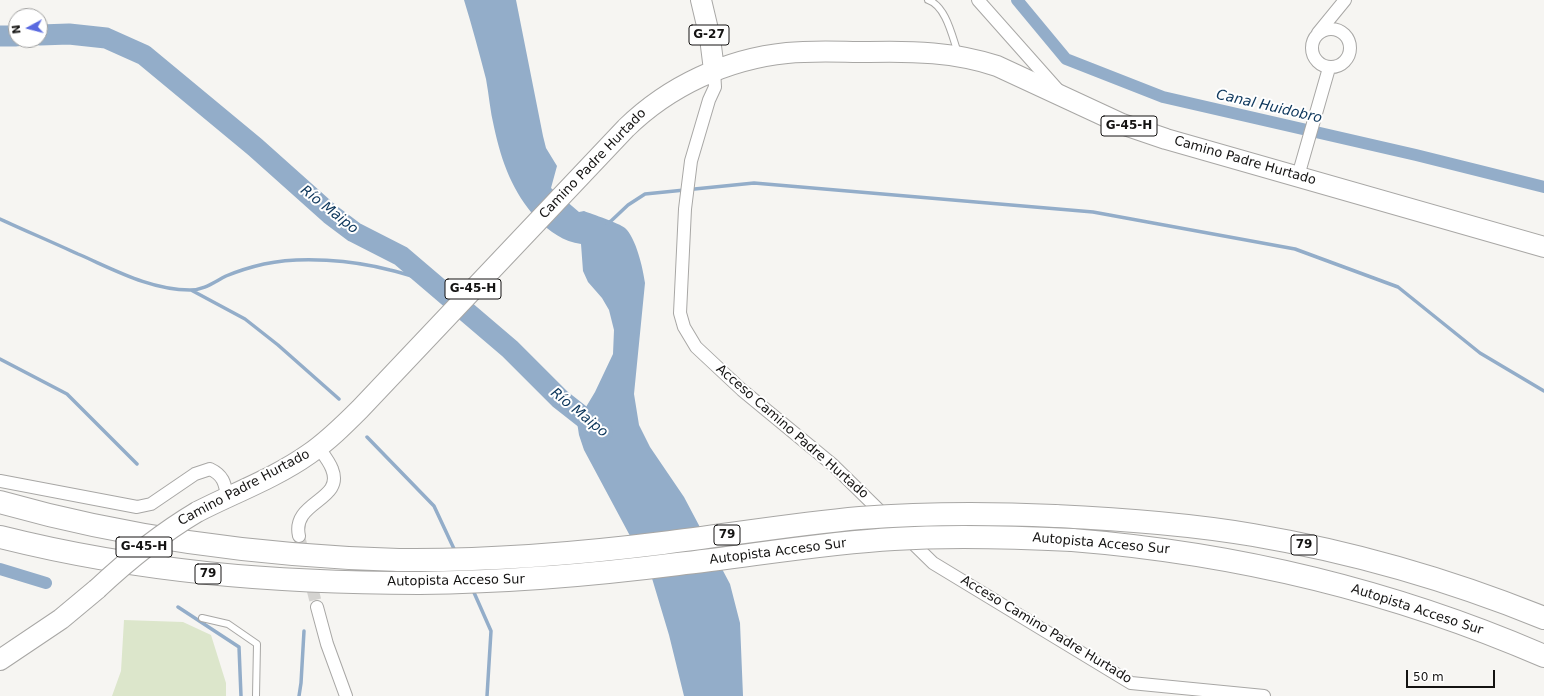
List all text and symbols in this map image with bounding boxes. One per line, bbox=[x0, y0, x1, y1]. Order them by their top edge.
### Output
north arrow bbox=[8, 8, 48, 48]
text: N bbox=[10, 24, 24, 35]
road number: G-27 bbox=[689, 25, 729, 45]
water label: Canal Huidobro bbox=[1214, 87, 1324, 127]
street label: Camino Padre Hurtado bbox=[536, 106, 650, 222]
road number: G-45-H bbox=[1101, 116, 1157, 136]
street label: Camino Padre Hurtado bbox=[1172, 133, 1318, 189]
water label: Río Maipo bbox=[297, 182, 361, 238]
road number: G-45-H bbox=[445, 279, 501, 299]
street label: Acceso Camino Padre Hurtado bbox=[713, 362, 871, 502]
water label: Río Maipo bbox=[547, 385, 611, 441]
street label: Camino Padre Hurtado bbox=[175, 447, 313, 529]
road number: 79 bbox=[714, 525, 740, 545]
street label: Autopista Acceso Sur bbox=[1032, 530, 1170, 558]
road number: 79 bbox=[1291, 535, 1317, 555]
street label: Autopista Acceso Sur bbox=[709, 536, 847, 568]
road number: G-45-H bbox=[116, 537, 172, 557]
road number: 79 bbox=[195, 564, 221, 584]
street label: Autopista Acceso Sur bbox=[387, 572, 525, 590]
street label: Acceso Camino Padre Hurtado bbox=[958, 573, 1134, 687]
street label: Autopista Acceso Sur bbox=[1349, 581, 1485, 639]
scale bar bbox=[1408, 662, 1497, 688]
text: 50 m bbox=[1413, 670, 1444, 684]

